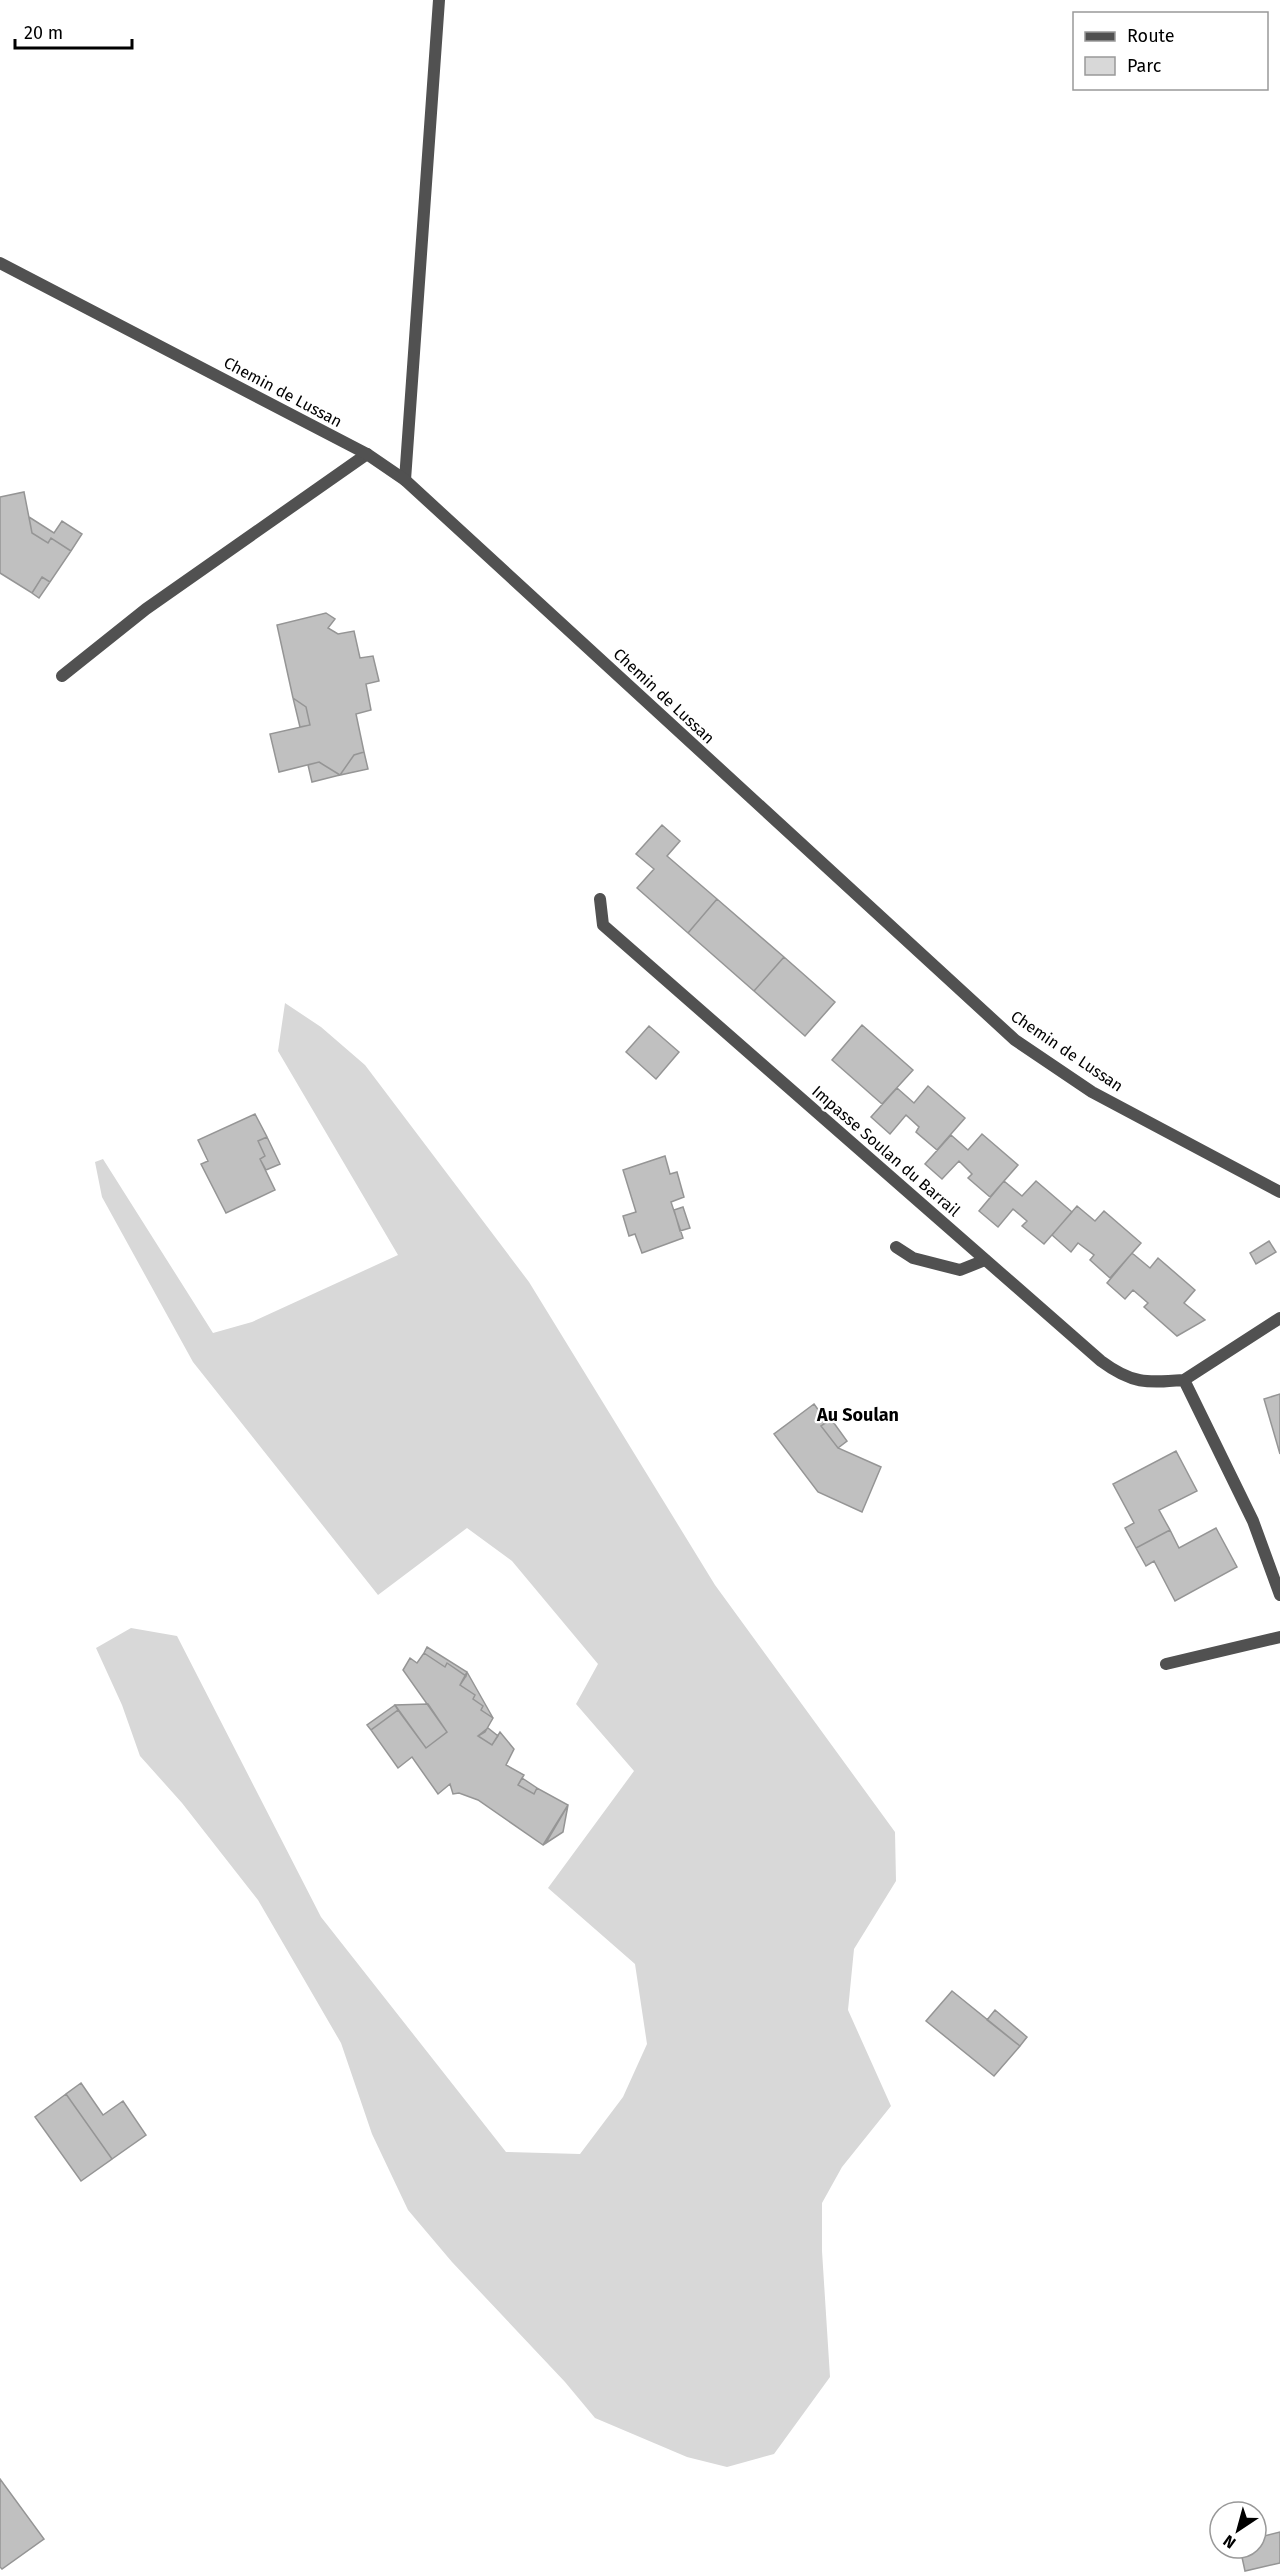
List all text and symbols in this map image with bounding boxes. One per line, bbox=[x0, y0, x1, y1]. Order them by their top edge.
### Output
scale bar bbox=[15, 12, 132, 50]
legend bbox=[1073, 12, 1268, 90]
text: 20 m bbox=[24, 22, 63, 44]
text: Route bbox=[1127, 25, 1175, 47]
text: Parc bbox=[1127, 55, 1162, 77]
street label: Chemin de Lussan bbox=[221, 353, 345, 431]
street label: Chemin de Lussan bbox=[610, 644, 718, 748]
street label: Chemin de Lussan bbox=[1007, 1006, 1127, 1096]
street label: Impasse Soulan du Barrail bbox=[808, 1082, 964, 1221]
district label: Au Soulan bbox=[816, 1404, 899, 1426]
north arrow bbox=[1208, 2500, 1268, 2560]
text: N bbox=[1220, 2531, 1239, 2553]

